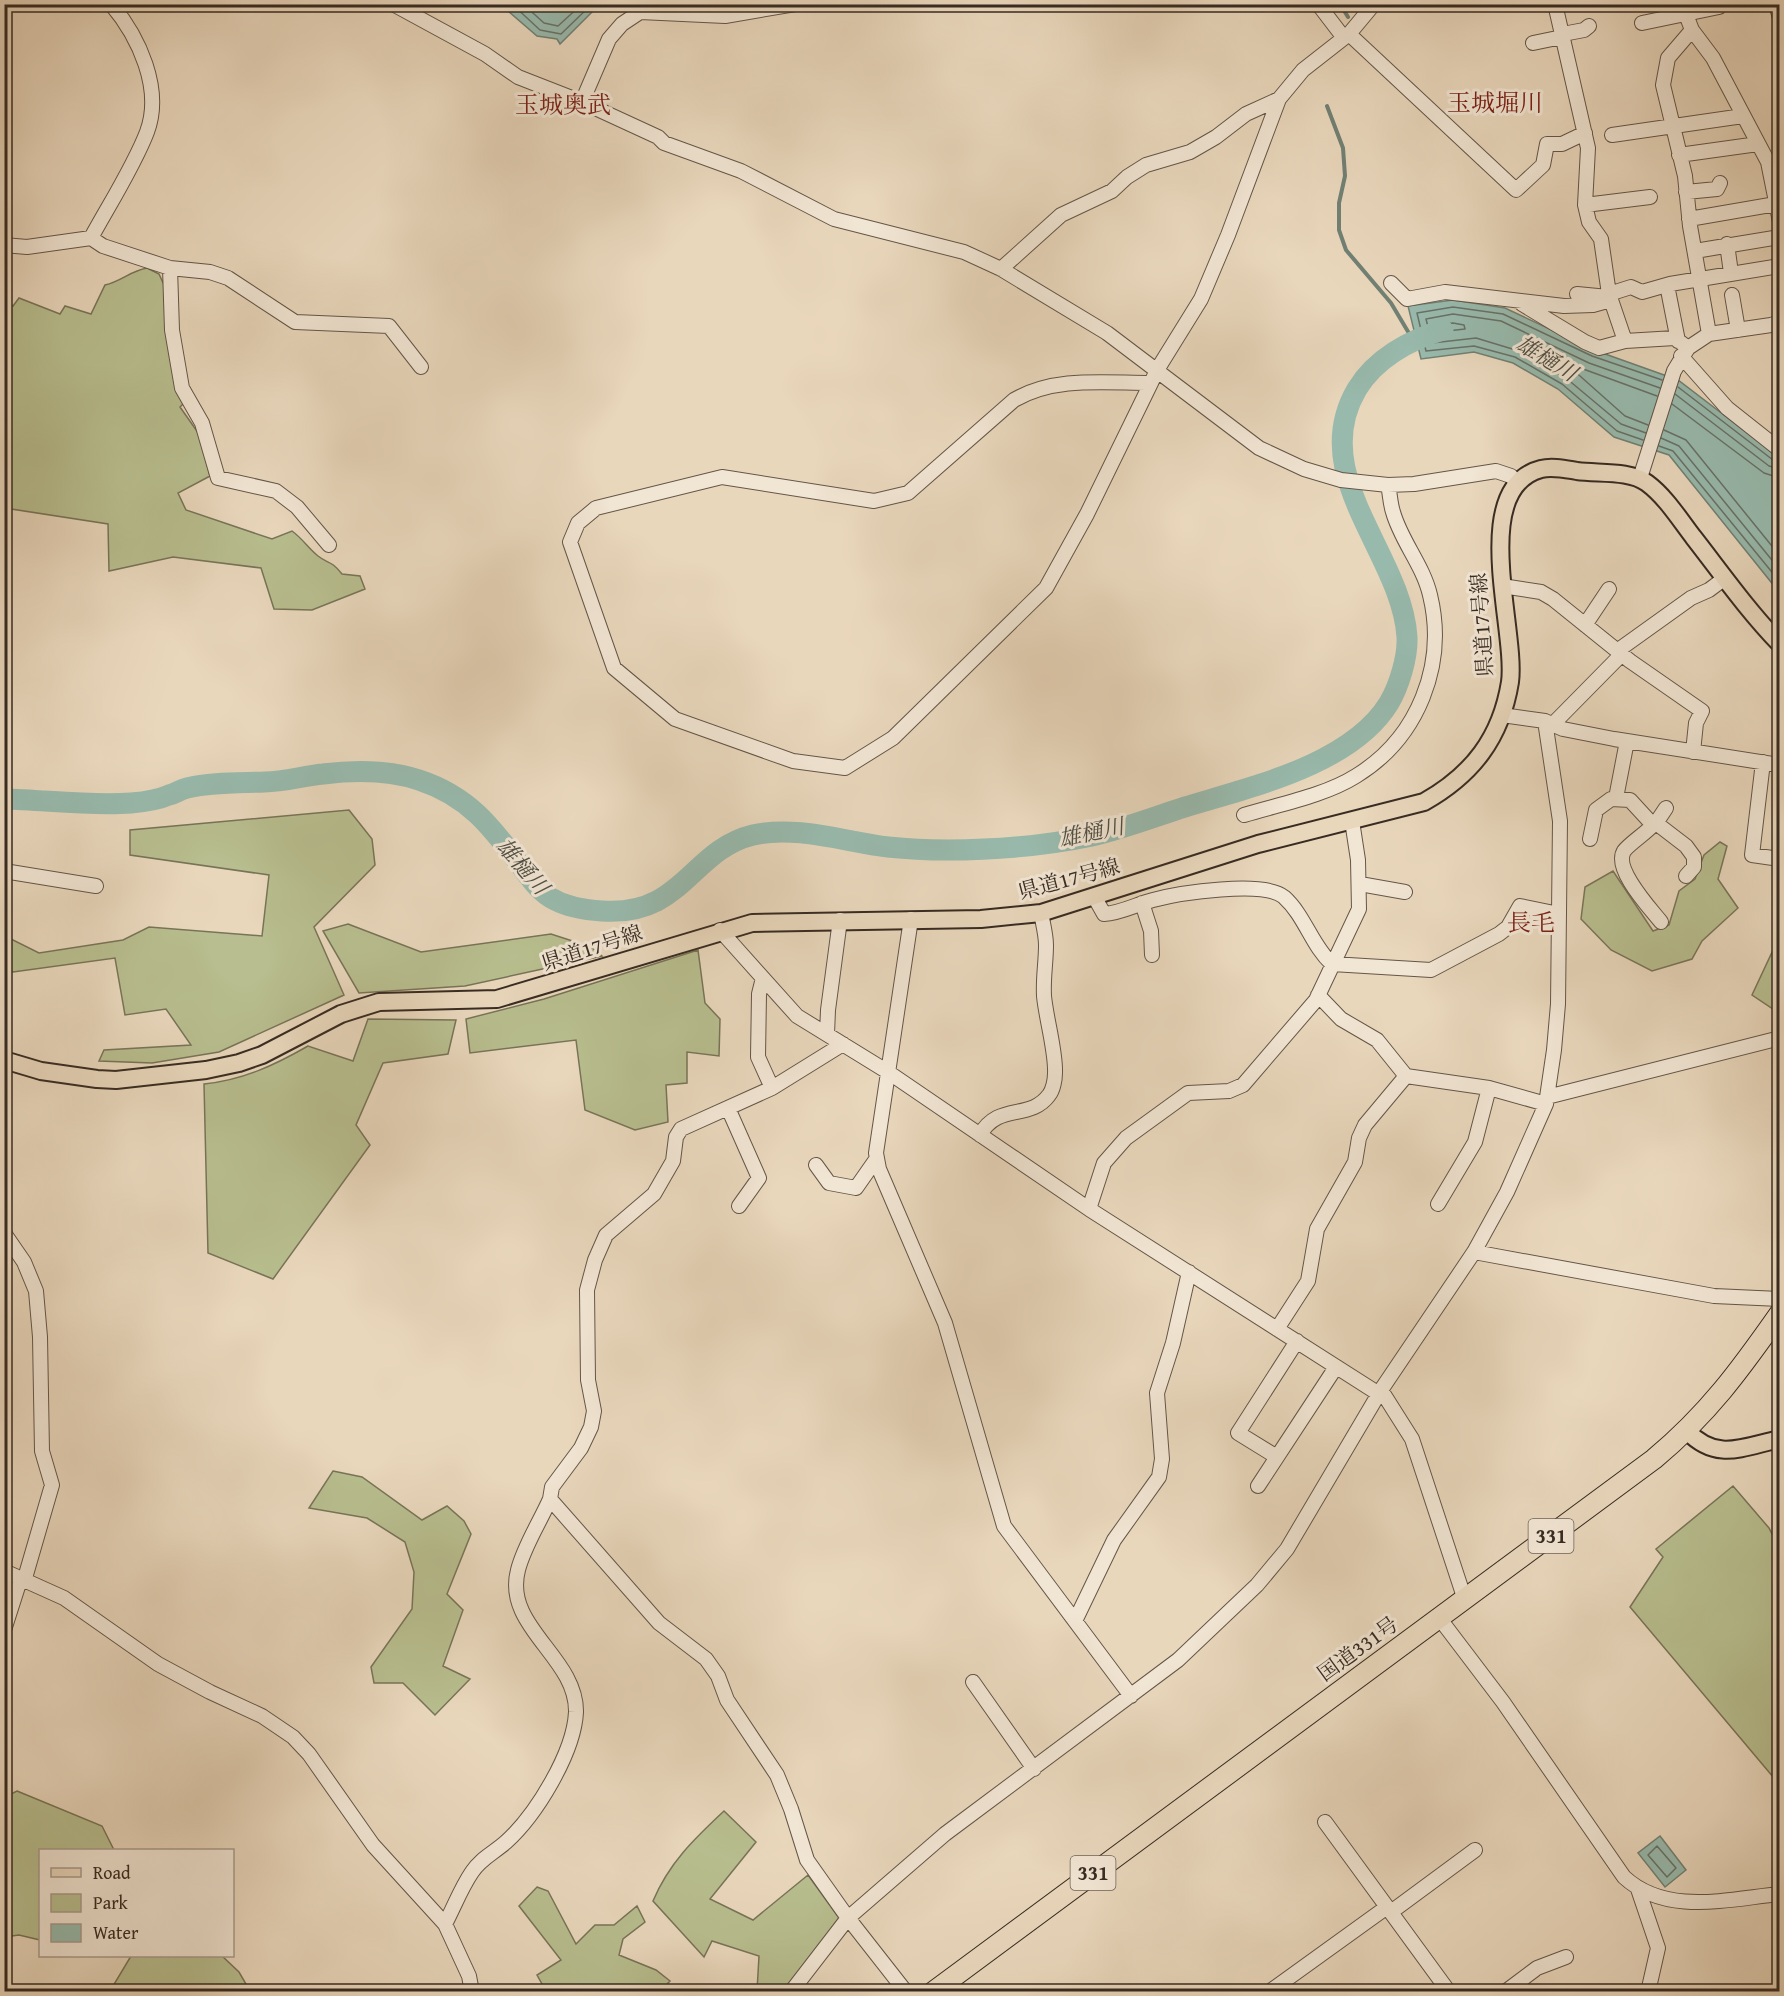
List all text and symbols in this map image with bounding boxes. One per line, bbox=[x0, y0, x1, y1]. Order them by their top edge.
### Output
district label: 玉城堀川 bbox=[1447, 85, 1543, 120]
district label: 玉城奥武 bbox=[515, 87, 611, 122]
water label: 雄樋川 bbox=[1510, 327, 1585, 390]
street label: 県道17号線 bbox=[1462, 572, 1501, 678]
water label: 雄樋川 bbox=[1055, 809, 1129, 855]
water label: 雄樋川 bbox=[489, 831, 558, 903]
street label: 県道17号線 bbox=[1015, 850, 1123, 907]
district label: 長毛 bbox=[1507, 905, 1555, 940]
street label: 県道17号線 bbox=[537, 917, 646, 978]
road number: 331 bbox=[1528, 1519, 1574, 1553]
street label: 国道331号 bbox=[1311, 1609, 1405, 1689]
legend bbox=[39, 1849, 234, 1957]
road number: 331 bbox=[1070, 1856, 1116, 1890]
text: Road bbox=[93, 1859, 131, 1886]
text: Park bbox=[93, 1889, 129, 1916]
text: Water bbox=[93, 1919, 139, 1946]

